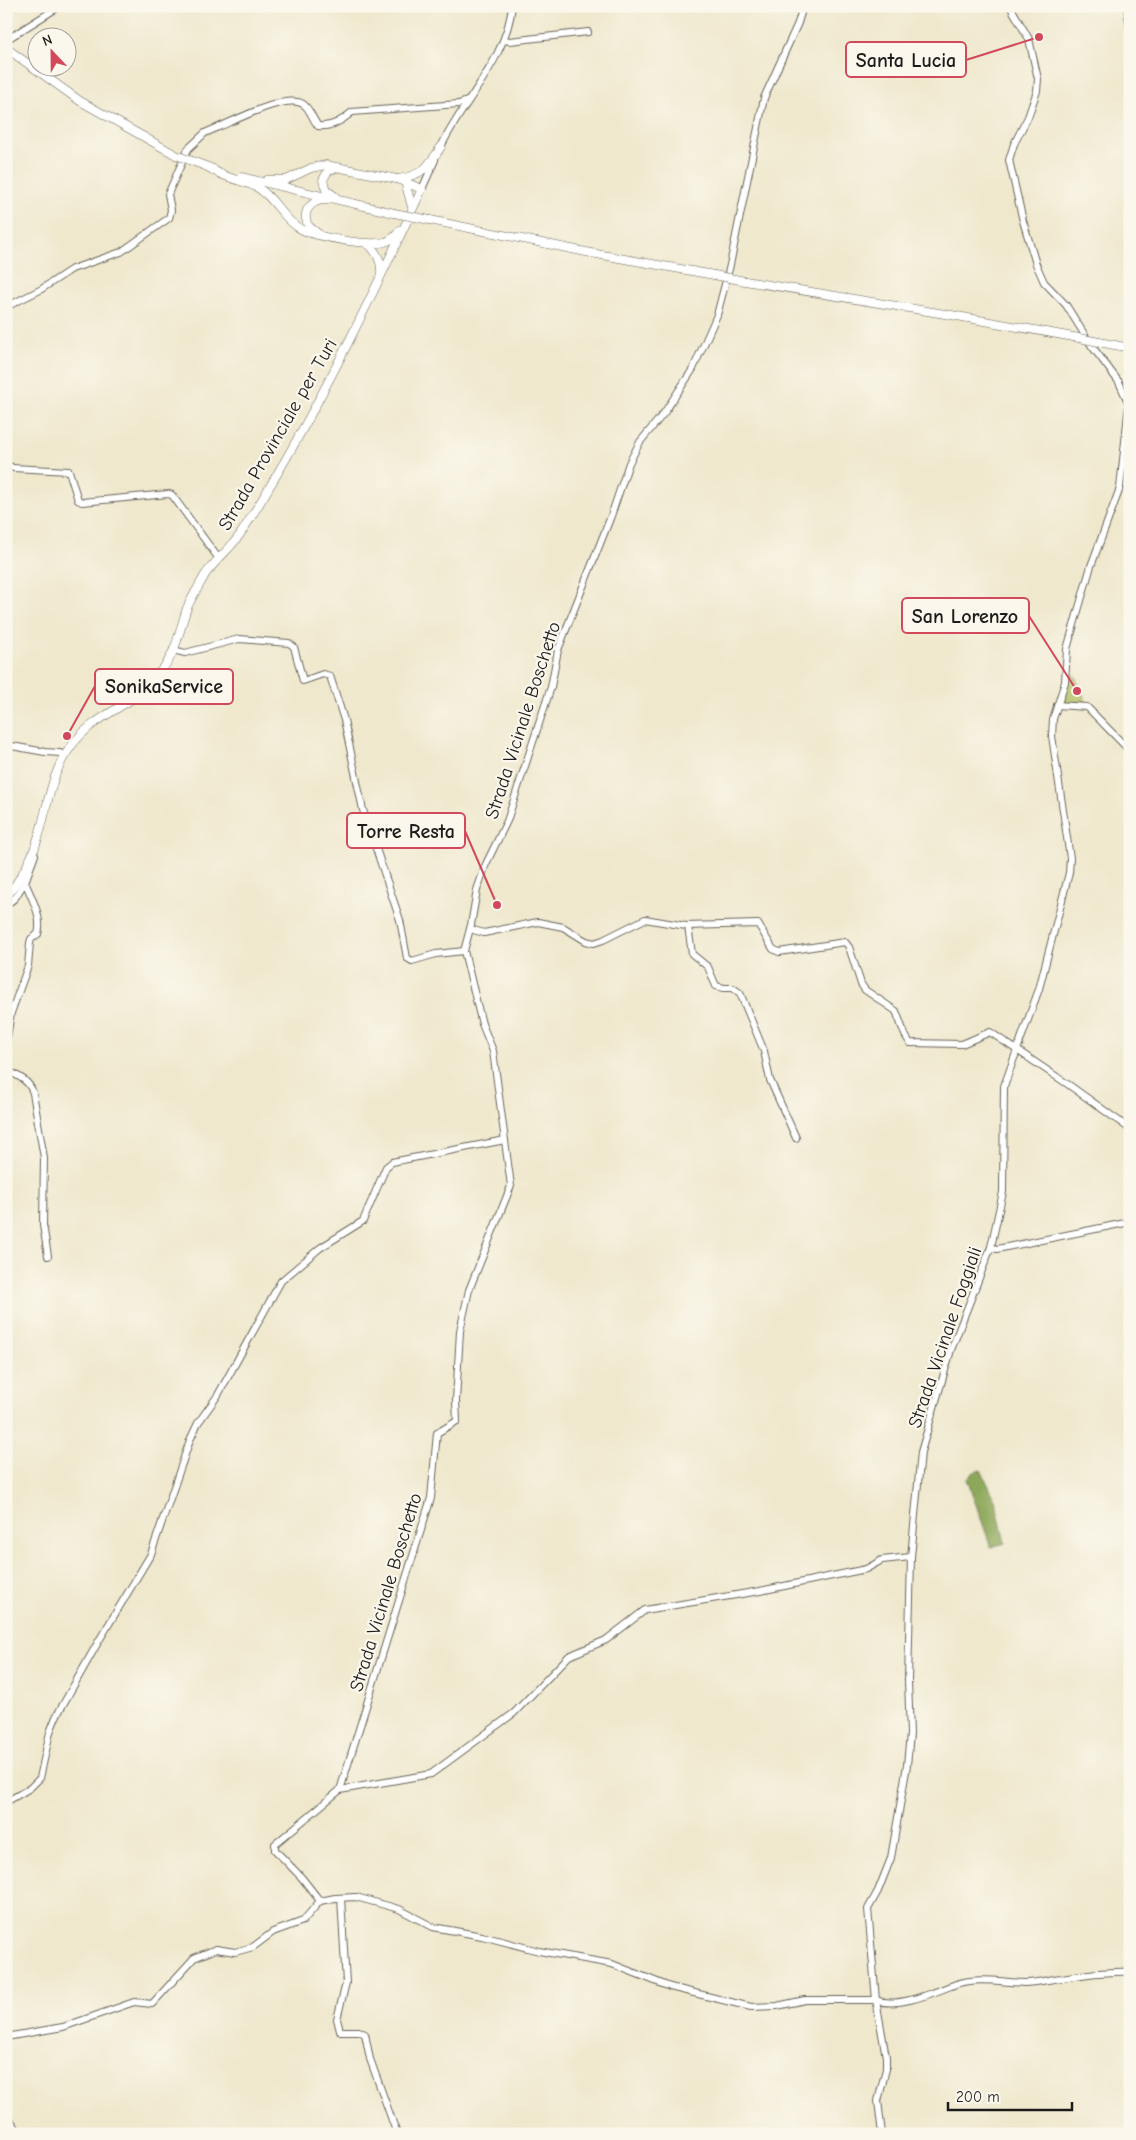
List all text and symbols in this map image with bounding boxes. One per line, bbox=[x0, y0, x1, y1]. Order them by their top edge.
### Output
north arrow bbox=[28, 28, 78, 78]
text: N bbox=[40, 31, 55, 50]
callout: Santa Lucia bbox=[846, 42, 966, 77]
text: Santa Lucia bbox=[856, 49, 956, 72]
street label: Strada Provinciale per Turi bbox=[214, 335, 342, 534]
callout: San Lorenzo bbox=[902, 598, 1029, 633]
text: San Lorenzo bbox=[912, 605, 1018, 628]
street label: Strada Vicinale Boschetto bbox=[481, 619, 565, 822]
callout: SonikaService bbox=[95, 669, 233, 704]
text: SonikaService bbox=[105, 675, 223, 698]
callout: Torre Resta bbox=[347, 813, 465, 848]
text: Torre Resta bbox=[357, 820, 455, 843]
street label: Strada Vicinale Foggiali bbox=[904, 1244, 986, 1431]
street label: Strada Vicinale Boschetto bbox=[345, 1490, 427, 1694]
scale bar bbox=[948, 2080, 1072, 2112]
text: 200 m bbox=[956, 2088, 1000, 2106]

